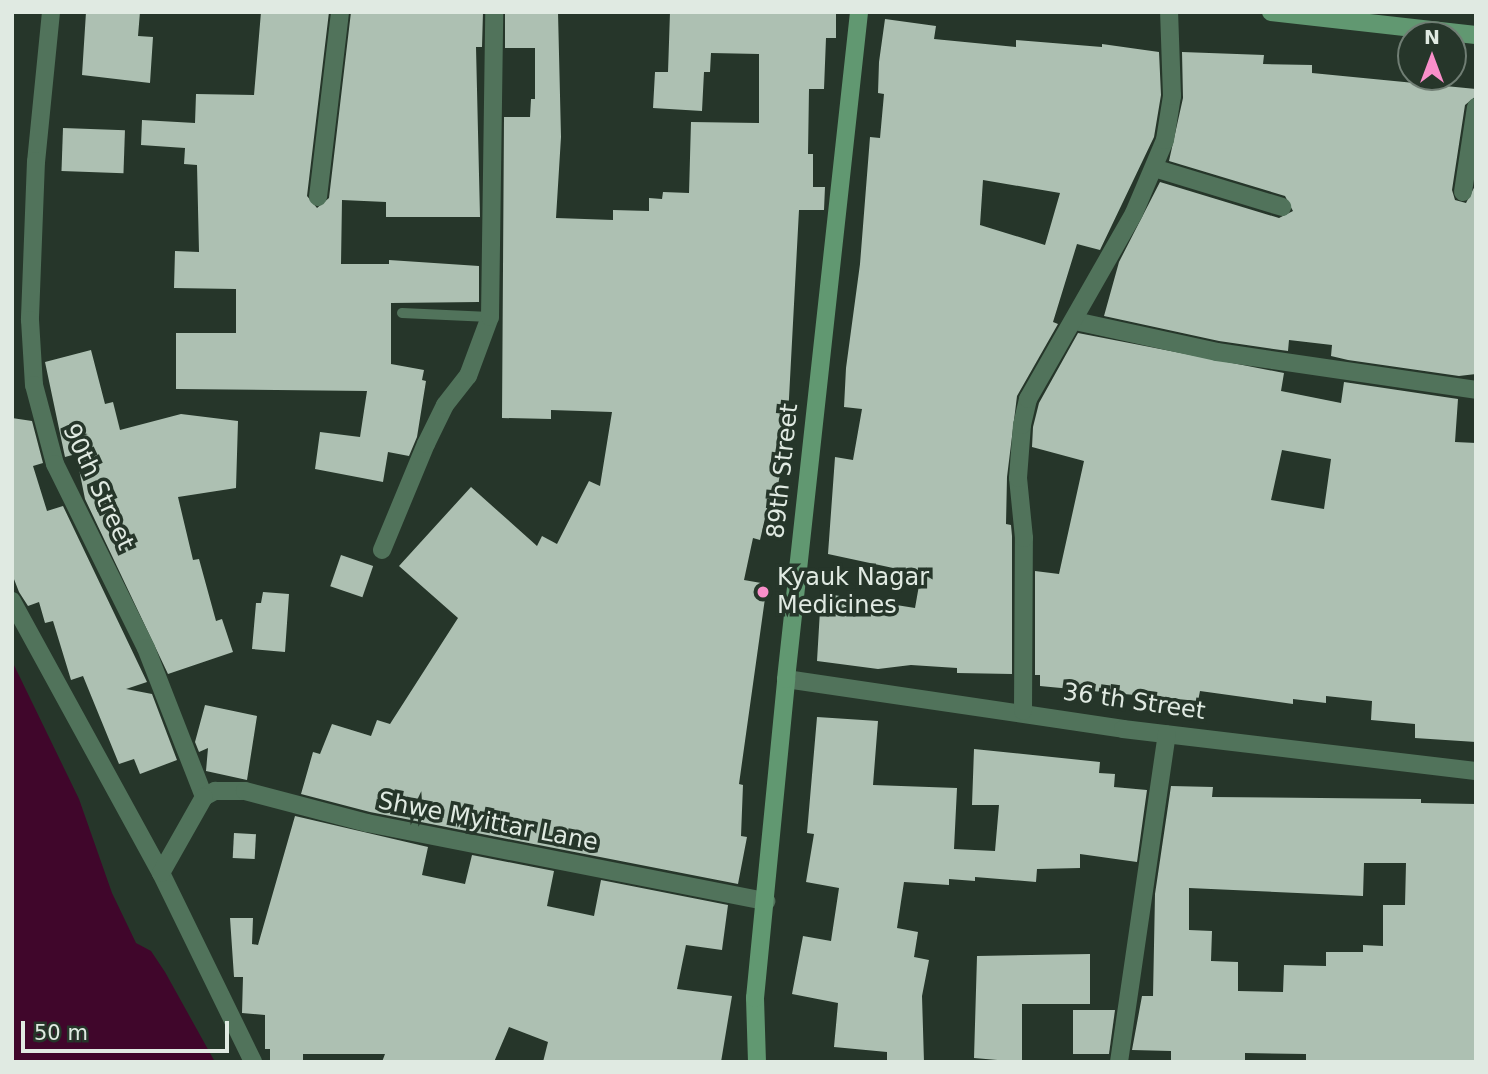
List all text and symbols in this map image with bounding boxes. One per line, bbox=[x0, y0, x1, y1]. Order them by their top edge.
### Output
north arrow bbox=[1397, 21, 1467, 91]
text: N bbox=[1424, 26, 1440, 48]
street label: 89th Street bbox=[762, 402, 804, 540]
street label: 90th Street bbox=[56, 419, 140, 555]
place label: Kyauk Nagar Medicines bbox=[777, 564, 929, 620]
marker: Kyauk Nagar Medicines bbox=[755, 584, 771, 600]
street label: 36 th Street bbox=[1061, 678, 1207, 726]
street label: Shwe Myittar Lane bbox=[376, 787, 600, 857]
scale bar bbox=[24, 1007, 233, 1052]
text: 50 m bbox=[34, 1021, 88, 1045]

